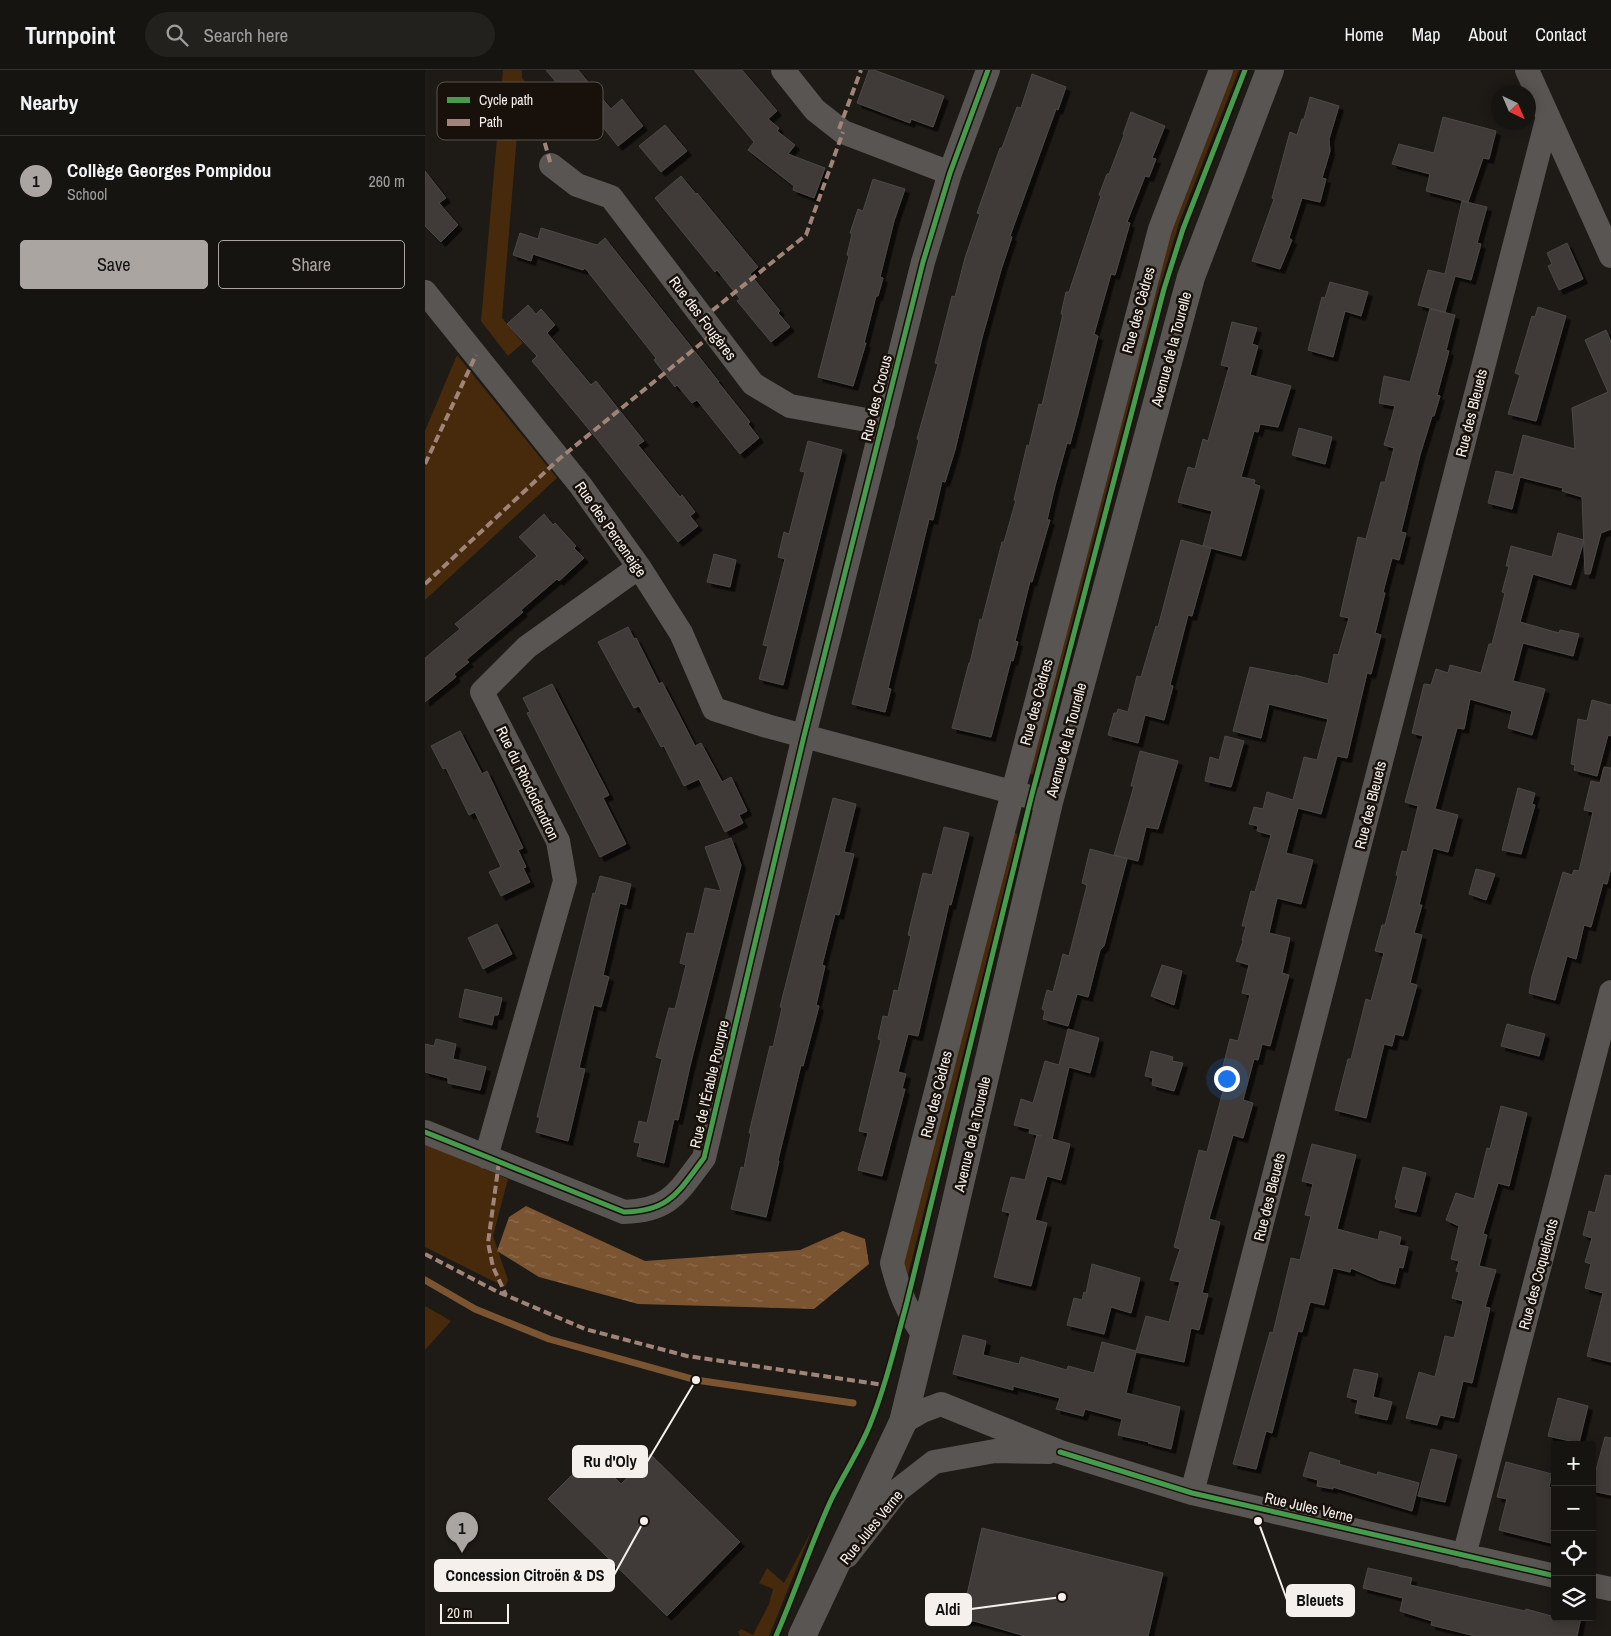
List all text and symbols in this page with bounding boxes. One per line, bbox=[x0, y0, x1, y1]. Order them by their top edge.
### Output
search box bbox=[145, 12, 495, 57]
text: Turnpoint bbox=[25, 19, 115, 51]
icon: search bbox=[163, 21, 191, 49]
text: Search here bbox=[203, 22, 288, 48]
text: Home bbox=[1344, 22, 1384, 47]
text: Map bbox=[1412, 22, 1441, 47]
text: About bbox=[1469, 22, 1507, 47]
text: Contact bbox=[1535, 22, 1586, 47]
legend bbox=[437, 82, 603, 140]
north arrow bbox=[1491, 85, 1536, 130]
text: Nearby bbox=[20, 88, 78, 117]
text: Cycle path bbox=[479, 91, 533, 109]
text: Path bbox=[479, 113, 503, 131]
text: Collège Georges Pompidou bbox=[67, 157, 271, 183]
text: 1 bbox=[32, 170, 40, 192]
text: 260 m bbox=[369, 170, 405, 192]
text: School bbox=[67, 183, 107, 205]
button: Save bbox=[20, 240, 208, 289]
button: Share bbox=[218, 240, 405, 289]
street label: Rue des Cèdres bbox=[1116, 264, 1160, 356]
street label: Rue des Fougères bbox=[664, 272, 742, 364]
street label: Avenue de la Tourelle bbox=[1145, 289, 1196, 410]
street label: Rue des Crocus bbox=[855, 353, 897, 443]
street label: Rue des Bleuets bbox=[1450, 367, 1492, 459]
street label: Rue des Perceneige bbox=[570, 477, 652, 581]
street label: Rue des Cèdres bbox=[1014, 656, 1058, 748]
street label: Avenue de la Tourelle bbox=[1040, 680, 1091, 801]
street label: Rue du Rhododendron bbox=[491, 722, 565, 844]
street label: Rue des Bleuets bbox=[1349, 759, 1391, 851]
street label: Rue de l'Érable Pourpre bbox=[684, 1018, 734, 1150]
street label: Rue des Cèdres bbox=[915, 1048, 957, 1140]
your location bbox=[1214, 1066, 1240, 1092]
street label: Avenue de la Tourelle bbox=[948, 1074, 996, 1195]
street label: Rue des Bleuets bbox=[1248, 1151, 1290, 1243]
street label: Rue des Coquelicots bbox=[1513, 1216, 1563, 1332]
map controls bbox=[1551, 1441, 1596, 1621]
button: + bbox=[1551, 1441, 1596, 1486]
callout: Ru d'Oly bbox=[573, 1446, 647, 1477]
text: Ru d'Oly bbox=[583, 1450, 637, 1472]
street label: Rue Jules Verne bbox=[834, 1485, 908, 1569]
button: − bbox=[1551, 1486, 1596, 1531]
street label: Rue Jules Verne bbox=[1263, 1487, 1355, 1527]
pin: 1 bbox=[446, 1512, 478, 1553]
button: locate bbox=[1551, 1531, 1596, 1576]
callout: Concession Citroën & DS bbox=[435, 1560, 614, 1591]
text: Concession Citroën & DS bbox=[446, 1564, 605, 1586]
button: layers bbox=[1551, 1576, 1596, 1621]
callout: Bleuets bbox=[1287, 1585, 1354, 1616]
text: Bleuets bbox=[1296, 1589, 1344, 1611]
callout: Aldi bbox=[926, 1594, 971, 1625]
text: Aldi bbox=[936, 1598, 960, 1620]
scale bar bbox=[440, 1601, 509, 1624]
text: 20 m bbox=[447, 1604, 473, 1622]

